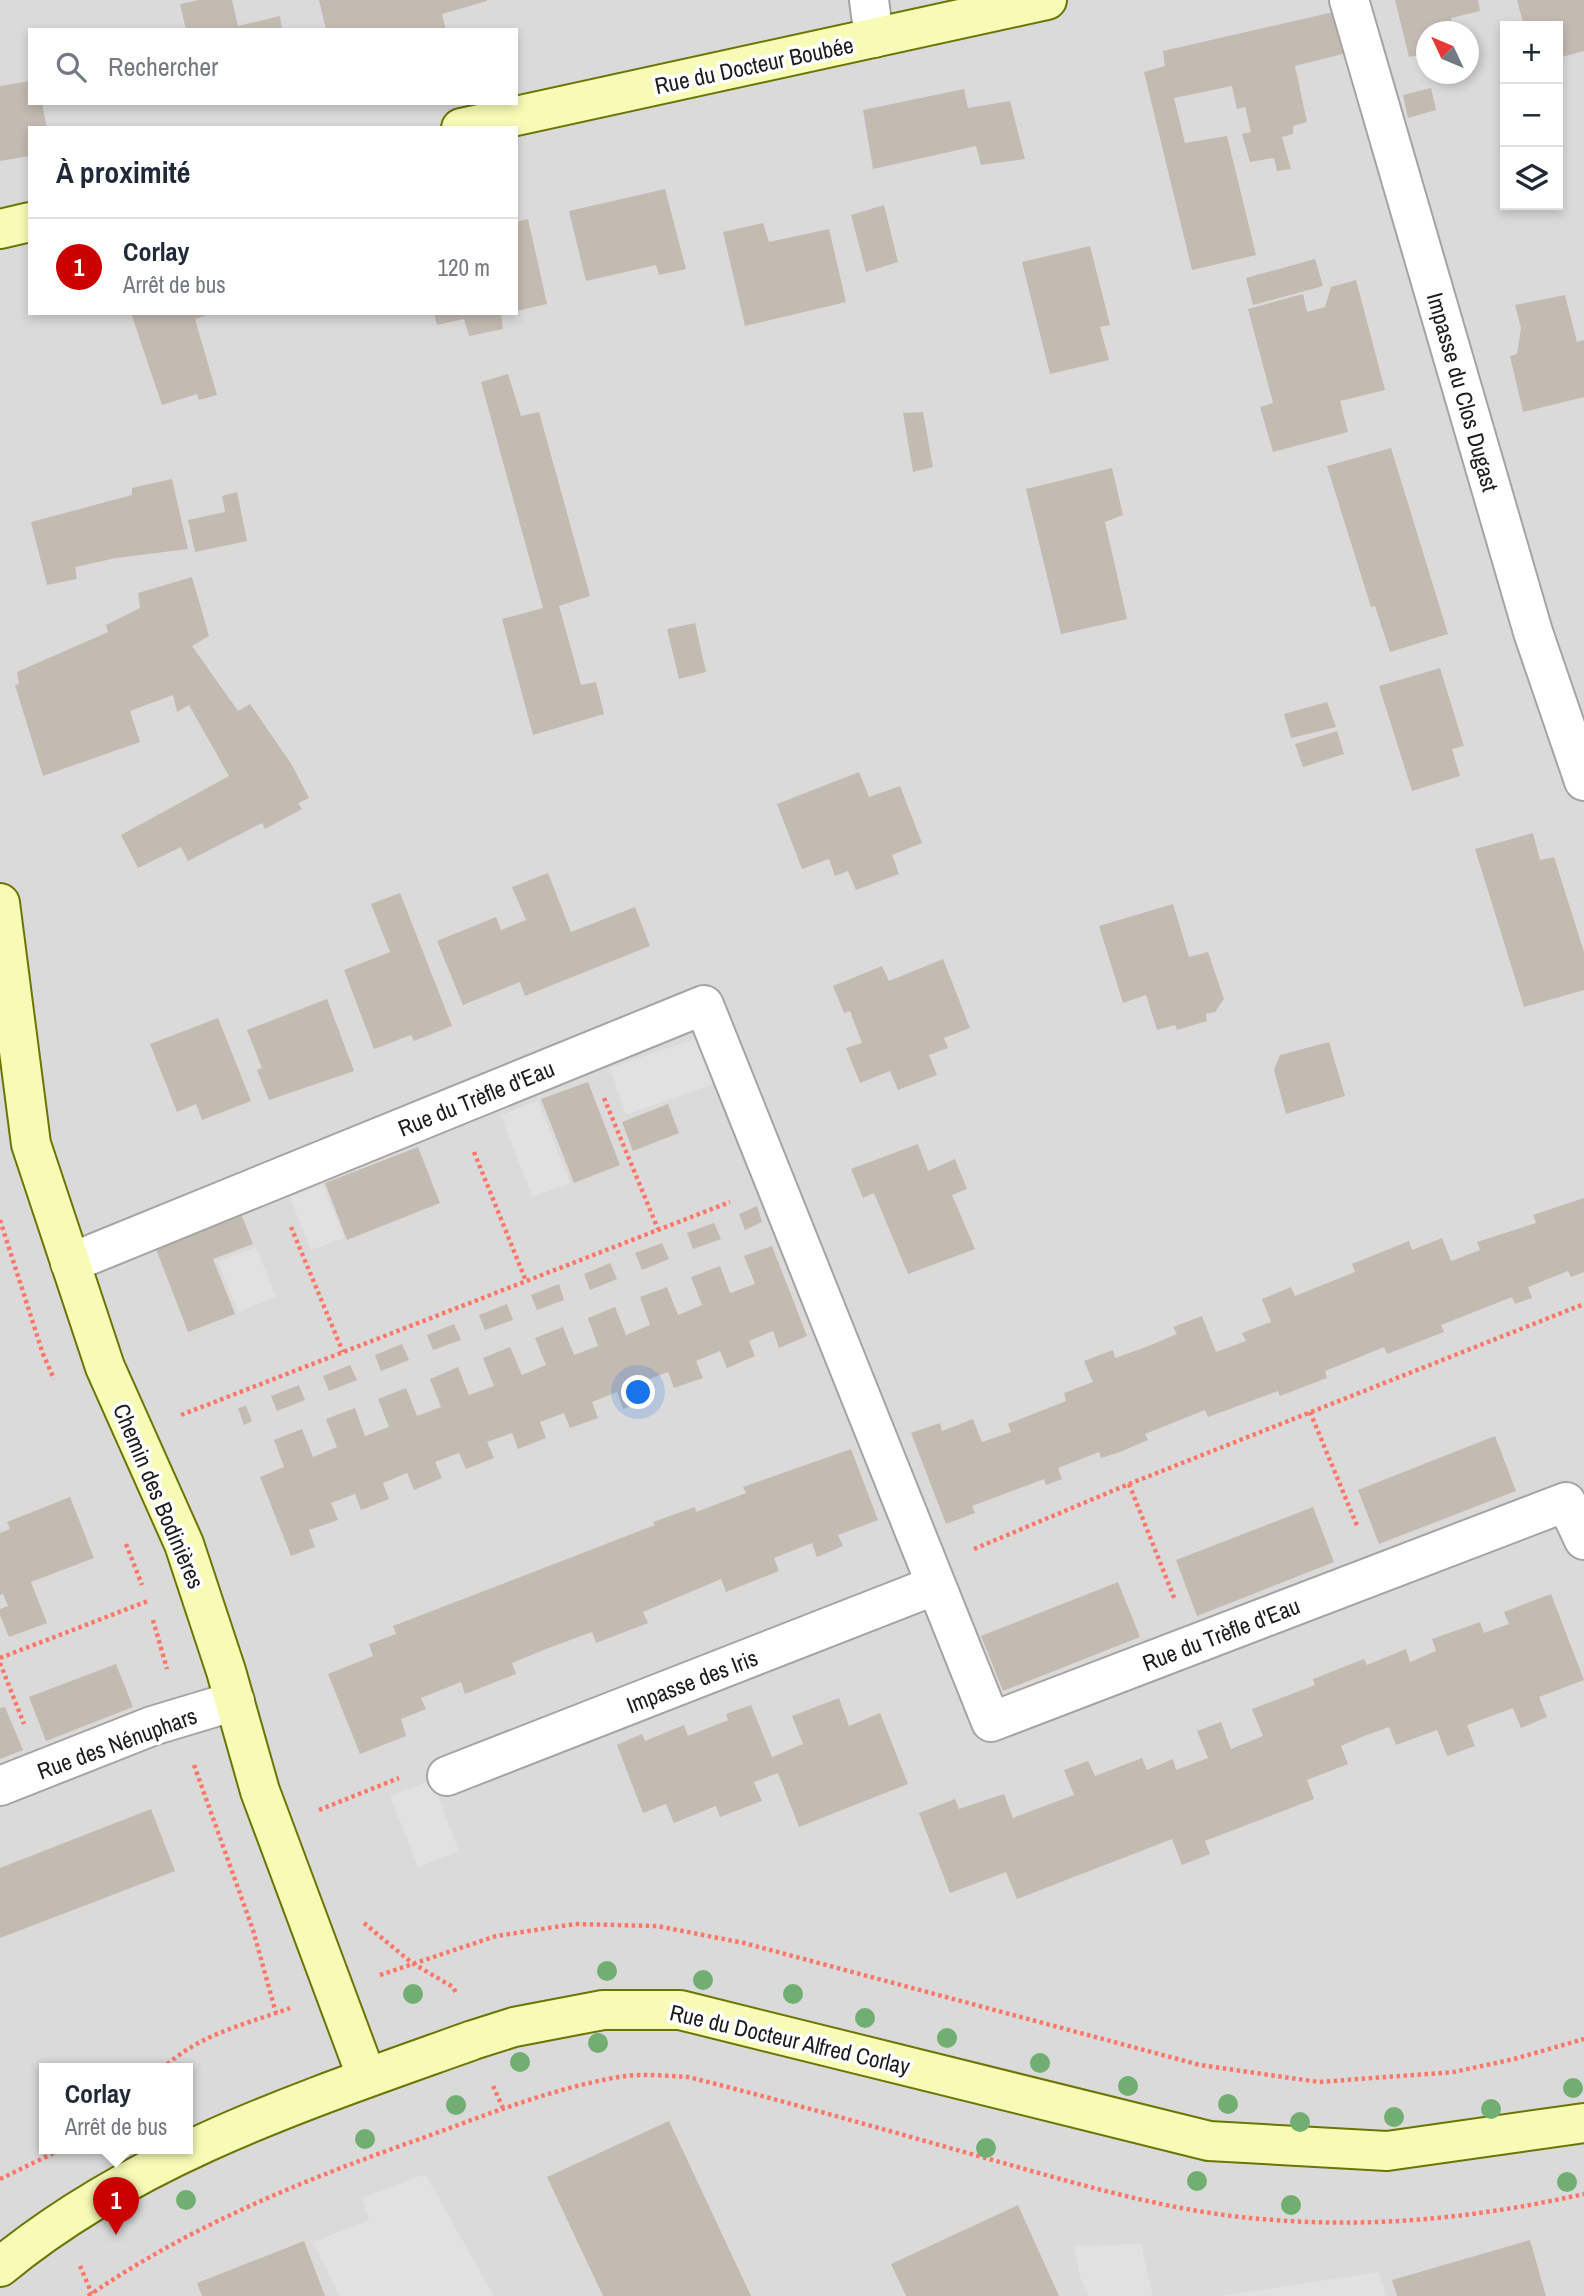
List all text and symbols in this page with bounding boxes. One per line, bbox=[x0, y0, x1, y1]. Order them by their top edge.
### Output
north arrow bbox=[1416, 21, 1479, 84]
map controls bbox=[1500, 21, 1563, 210]
button: + bbox=[1500, 21, 1563, 84]
search box bbox=[28, 28, 518, 105]
street label: Rue du Docteur Boubée bbox=[652, 29, 856, 101]
icon: search bbox=[52, 48, 90, 86]
text: Rechercher bbox=[108, 49, 218, 84]
button: − bbox=[1500, 84, 1563, 147]
button: layers bbox=[1500, 147, 1563, 210]
text: À proximité bbox=[56, 152, 190, 192]
text: Corlay bbox=[123, 234, 189, 269]
text: 1 bbox=[74, 252, 84, 283]
text: 120 m bbox=[438, 252, 490, 283]
text: Arrêt de bus bbox=[123, 269, 226, 300]
street label: Impasse du Clos Dugast bbox=[1420, 289, 1506, 495]
street label: Rue du Trèfle d'Eau bbox=[393, 1053, 559, 1143]
your location bbox=[621, 1375, 655, 1409]
street label: Chemin des Bodinières bbox=[106, 1399, 212, 1593]
street label: Rue du Trèfle d'Eau bbox=[1138, 1590, 1304, 1678]
street label: Impasse des Iris bbox=[622, 1642, 762, 1720]
street label: Rue des Nénuphars bbox=[33, 1700, 201, 1786]
street label: Rue du Docteur Alfred Corlay bbox=[667, 1996, 914, 2082]
popup bbox=[39, 2063, 193, 2154]
text: Corlay bbox=[65, 2076, 131, 2111]
text: Arrêt de bus bbox=[65, 2111, 167, 2142]
pin: 1 bbox=[93, 2177, 139, 2235]

